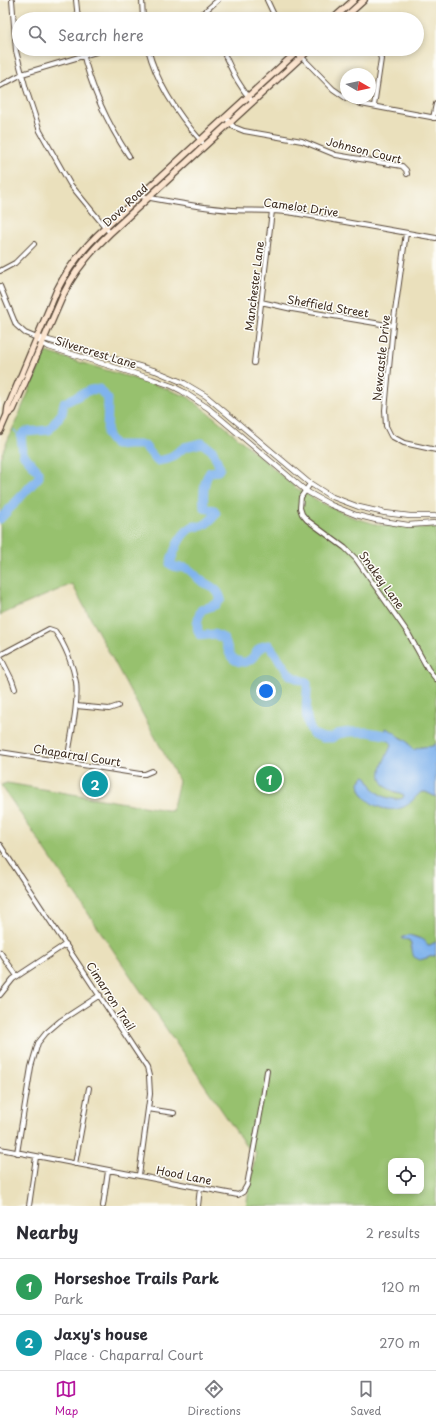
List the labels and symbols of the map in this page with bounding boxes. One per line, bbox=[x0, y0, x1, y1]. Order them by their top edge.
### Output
north arrow bbox=[340, 68, 376, 104]
street label: Johnson Court bbox=[324, 132, 404, 168]
street label: Dove Road bbox=[99, 180, 151, 230]
street label: Camelot Drive bbox=[262, 193, 340, 221]
street label: Manchester Lane bbox=[240, 240, 268, 332]
street label: Sheffield Street bbox=[286, 290, 371, 322]
street label: Newcastle Drive bbox=[368, 314, 394, 402]
street label: Silvercrest Lane bbox=[53, 332, 139, 372]
street label: Snakey Lane bbox=[355, 548, 409, 612]
your location bbox=[256, 681, 276, 701]
street label: Chaparral Court bbox=[32, 740, 122, 770]
pin: 1 bbox=[256, 764, 282, 794]
pin: 2 bbox=[82, 769, 108, 799]
street label: Cimarron Trail bbox=[82, 958, 140, 1034]
street label: Hood Lane bbox=[155, 1161, 213, 1189]

